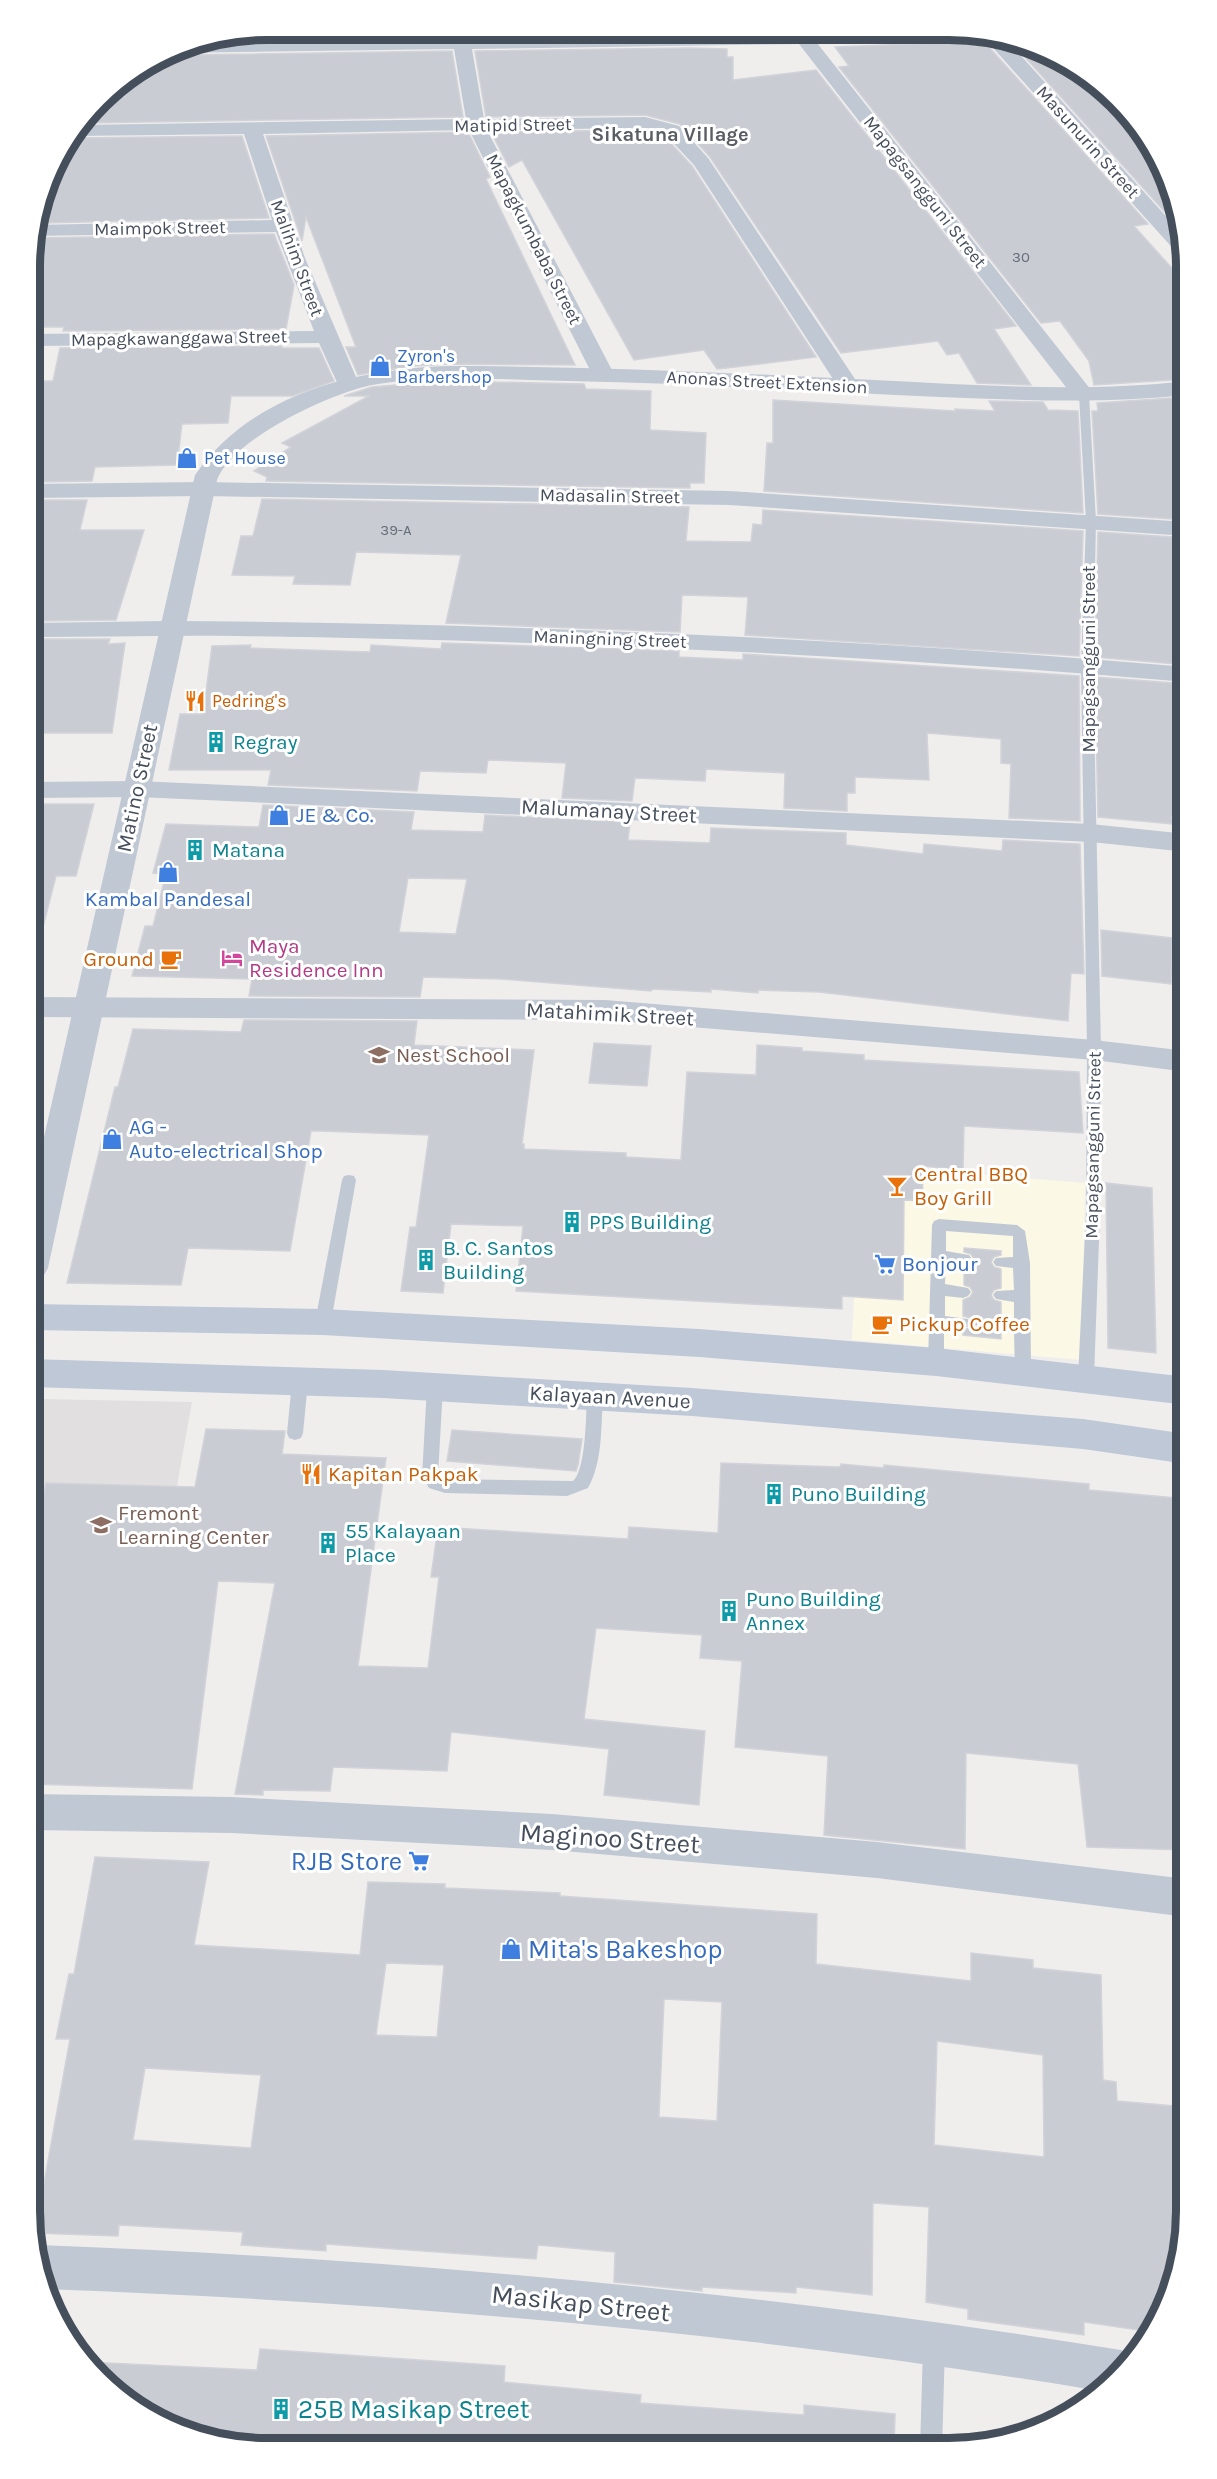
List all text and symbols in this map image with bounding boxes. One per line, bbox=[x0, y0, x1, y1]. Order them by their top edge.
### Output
street label: Masunurin Street bbox=[1032, 81, 1144, 203]
street label: Mapagsangguni Street bbox=[859, 111, 991, 273]
street label: Matipid Street bbox=[454, 113, 572, 137]
district label: Sikatuna Village bbox=[591, 123, 749, 146]
street label: Mapagkumbaba Street bbox=[481, 150, 587, 328]
street label: Malihim Street bbox=[266, 197, 328, 319]
street label: Maimpok Street bbox=[94, 216, 226, 240]
house number: 30 bbox=[1012, 248, 1030, 266]
street label: Mapagkawanggawa Street bbox=[71, 325, 288, 351]
place label: Zyron's Barbershop bbox=[397, 345, 492, 388]
shop icon: Zyron's Barbershop bbox=[368, 354, 392, 378]
street label: Anonas Street Extension bbox=[666, 366, 868, 398]
shop icon: Pet House bbox=[175, 446, 199, 470]
place label: Pet House bbox=[204, 447, 286, 469]
street label: Madasalin Street bbox=[540, 484, 680, 508]
house number: 39-A bbox=[380, 521, 412, 539]
street label: Mapagsangguni Street bbox=[1078, 565, 1100, 753]
street label: Maningning Street bbox=[533, 625, 687, 653]
restaurant icon: Pedring's bbox=[183, 689, 207, 713]
place label: Pedring's bbox=[212, 690, 287, 712]
street label: Matino Street bbox=[112, 722, 162, 854]
building icon: Regray bbox=[204, 730, 228, 754]
place label: Regray bbox=[233, 730, 298, 754]
street label: Malumanay Street bbox=[521, 794, 698, 828]
shop icon: JE & Co. bbox=[267, 803, 291, 827]
place label: JE & Co. bbox=[296, 803, 374, 827]
building icon: Matana bbox=[183, 838, 207, 862]
place label: Matana bbox=[212, 838, 285, 862]
shop icon: Kambal Pandesal bbox=[156, 860, 180, 884]
place label: Kambal Pandesal bbox=[85, 887, 251, 911]
place label: Maya Residence Inn bbox=[249, 934, 384, 982]
hotel icon: Maya Residence Inn bbox=[220, 946, 244, 970]
place label: Ground bbox=[84, 947, 154, 971]
cafe icon: Ground bbox=[159, 947, 183, 971]
street label: Matahimik Street bbox=[525, 998, 695, 1030]
school or university icon: Nest School bbox=[367, 1043, 391, 1067]
place label: Nest School bbox=[396, 1043, 510, 1067]
street label: Mapagsangguni Street bbox=[1080, 1051, 1106, 1239]
place label: AG - Auto-electrical Shop bbox=[129, 1115, 323, 1163]
shop icon: AG - Auto-electrical Shop bbox=[100, 1127, 124, 1151]
place label: Central BBQ Boy Grill bbox=[914, 1162, 1028, 1210]
bar icon: Central BBQ Boy Grill bbox=[885, 1174, 909, 1198]
building icon: PPS Building bbox=[560, 1210, 584, 1234]
place label: PPS Building bbox=[589, 1210, 711, 1234]
place label: B. C. Santos Building bbox=[443, 1236, 554, 1284]
building icon: B. C. Santos Building bbox=[414, 1248, 438, 1272]
supermarket icon: Bonjour bbox=[873, 1252, 897, 1276]
place label: Bonjour bbox=[902, 1252, 978, 1276]
cafe icon: Pickup Coffee bbox=[870, 1312, 894, 1336]
place label: Pickup Coffee bbox=[899, 1312, 1030, 1336]
street label: Kalayaan Avenue bbox=[529, 1381, 691, 1413]
restaurant icon: Kapitan Pakpak bbox=[299, 1462, 323, 1486]
place label: Kapitan Pakpak bbox=[328, 1462, 479, 1486]
building icon: Puno Building bbox=[762, 1482, 786, 1506]
place label: Puno Building bbox=[791, 1482, 926, 1506]
place label: Fremont Learning Center bbox=[118, 1501, 269, 1549]
school or university icon: Fremont Learning Center bbox=[89, 1513, 113, 1537]
place label: 55 Kalayaan Place bbox=[345, 1519, 461, 1567]
building icon: 55 Kalayaan Place bbox=[316, 1531, 340, 1555]
place label: Puno Building Annex bbox=[746, 1587, 881, 1635]
building icon: Puno Building Annex bbox=[717, 1599, 741, 1623]
street label: Maginoo Street bbox=[519, 1817, 701, 1860]
place label: RJB Store bbox=[291, 1846, 402, 1877]
supermarket icon: RJB Store bbox=[407, 1849, 431, 1873]
place label: Mita's Bakeshop bbox=[528, 1934, 722, 1965]
shop icon: Mita's Bakeshop bbox=[499, 1937, 523, 1961]
street label: Masikap Street bbox=[490, 2279, 672, 2328]
place label: 25B Masikap Street bbox=[298, 2394, 530, 2425]
building icon: 25B Masikap Street bbox=[269, 2397, 293, 2421]

